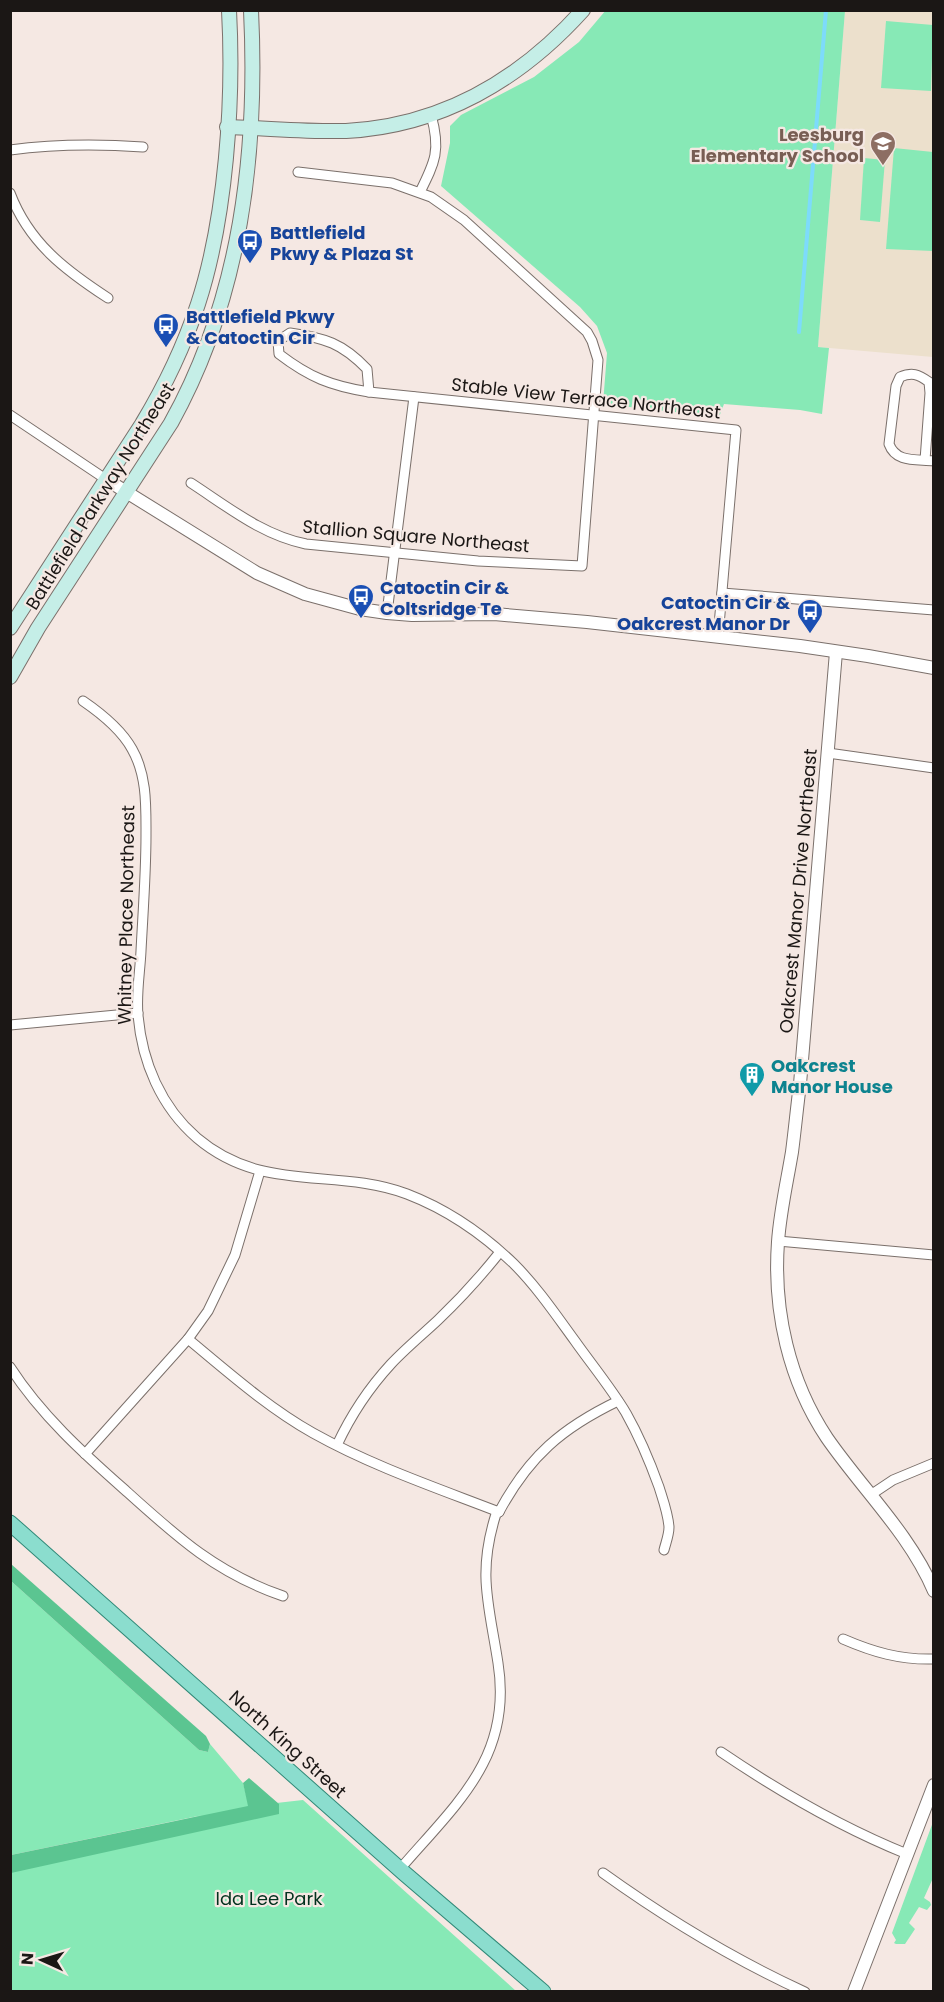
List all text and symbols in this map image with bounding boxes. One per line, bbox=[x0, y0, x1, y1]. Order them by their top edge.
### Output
place label: Leesburg Elementary School bbox=[691, 122, 864, 168]
school or university icon: Leesburg Elementary School bbox=[868, 129, 898, 167]
place label: Battlefield Pkwy & Plaza St bbox=[270, 220, 413, 266]
bus stop icon: Battlefield Pkwy & Plaza St bbox=[235, 227, 265, 265]
place label: Battlefield Pkwy & Catoctin Cir bbox=[186, 304, 335, 350]
bus stop icon: Battlefield Pkwy & Catoctin Cir bbox=[151, 311, 181, 349]
street label: Stable View Terrace Northeast bbox=[450, 371, 722, 425]
street label: Battlefield Parkway Northeast bbox=[20, 378, 180, 614]
street label: Stallion Square Northeast bbox=[301, 514, 531, 558]
place label: Catoctin Cir & Coltsridge Te bbox=[380, 575, 510, 621]
bus stop icon: Catoctin Cir & Coltsridge Te bbox=[346, 582, 376, 620]
place label: Catoctin Cir & Oakcrest Manor Dr bbox=[617, 590, 791, 636]
bus stop icon: Catoctin Cir & Oakcrest Manor Dr bbox=[795, 597, 825, 635]
street label: Oakcrest Manor Drive Northeast bbox=[773, 748, 823, 1034]
street label: Whitney Place Northeast bbox=[112, 805, 140, 1025]
place label: Oakcrest Manor House bbox=[771, 1053, 893, 1099]
building icon: Oakcrest Manor House bbox=[737, 1060, 767, 1098]
street label: North King Street bbox=[224, 1684, 352, 1804]
park label: Ida Lee Park bbox=[215, 1886, 323, 1911]
north arrow bbox=[12, 1930, 72, 1990]
text: N bbox=[16, 1952, 39, 1966]

